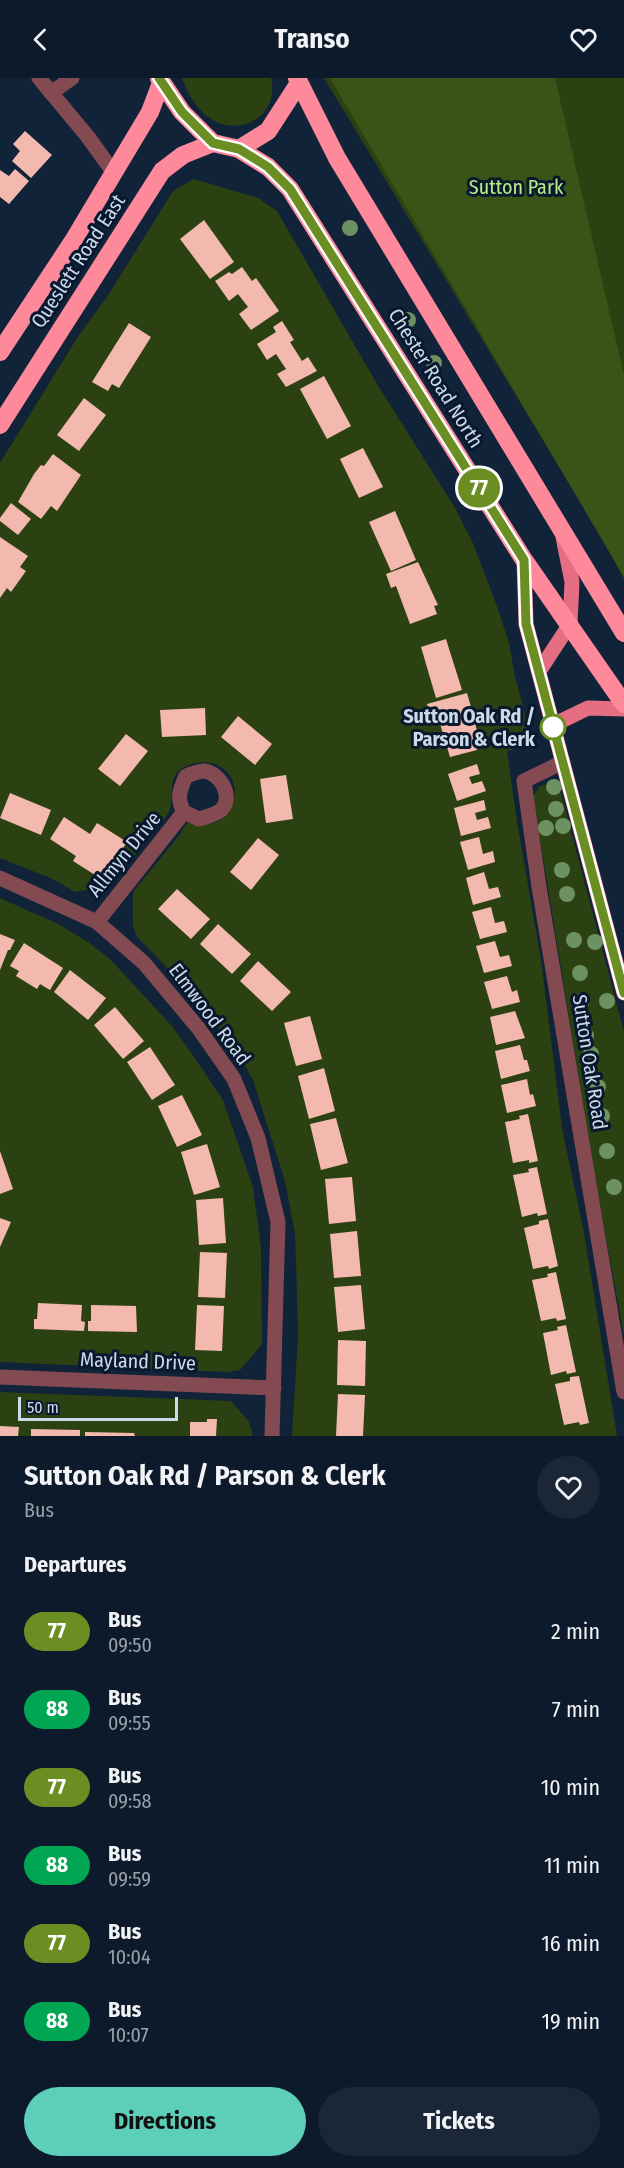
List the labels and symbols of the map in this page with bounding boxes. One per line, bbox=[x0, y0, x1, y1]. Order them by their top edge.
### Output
park label: Sutton Park bbox=[469, 175, 564, 199]
street label: Queslett Road East bbox=[26, 189, 130, 332]
street label: Chester Road North bbox=[384, 304, 488, 452]
line badge: 77 bbox=[452, 468, 506, 508]
place label: Sutton Oak Rd / Parson & Clerk bbox=[403, 704, 536, 751]
marker: Sutton Oak Rd / Parson & Clerk bbox=[540, 714, 566, 740]
street label: Allmyn Drive bbox=[82, 806, 166, 902]
street label: Elmwood Road bbox=[164, 958, 256, 1070]
street label: Sutton Oak Road bbox=[567, 993, 613, 1131]
street label: Mayland Drive bbox=[80, 1347, 196, 1375]
scale bar bbox=[18, 1394, 178, 1422]

